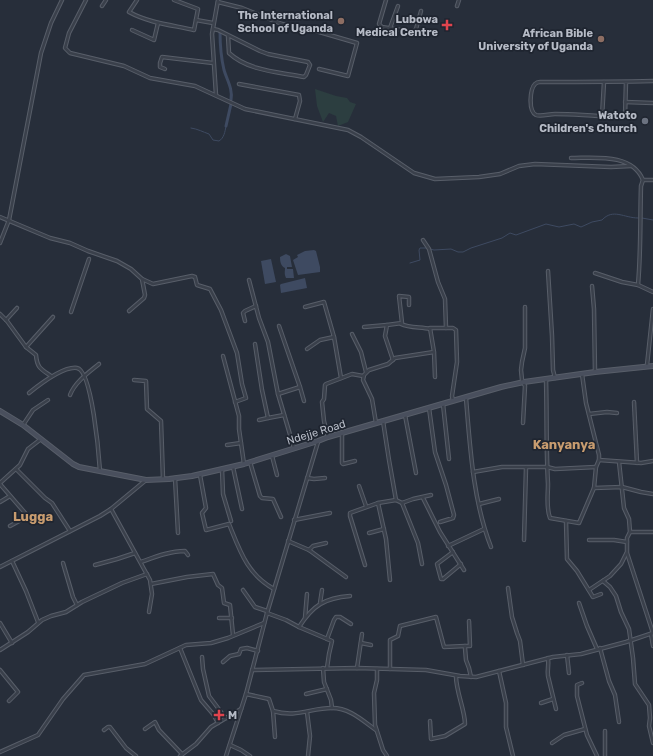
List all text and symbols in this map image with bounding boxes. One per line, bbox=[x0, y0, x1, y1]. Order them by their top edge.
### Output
place label: The International School of Uganda bbox=[238, 9, 333, 35]
place label: Lubowa Medical Centre bbox=[356, 13, 438, 39]
marker: The International School of Uganda bbox=[336, 16, 346, 26]
marker: Lubowa Medical Centre bbox=[441, 19, 453, 31]
place label: African Bible University of Uganda bbox=[478, 27, 593, 53]
marker: African Bible University of Uganda bbox=[596, 34, 606, 44]
place label: Watoto Children's Church bbox=[539, 109, 637, 135]
marker: Watoto Children's Church bbox=[640, 116, 650, 126]
street label: Ndejje Road bbox=[285, 417, 347, 448]
district label: Kanyanya bbox=[533, 437, 595, 452]
district label: Lugga bbox=[13, 509, 53, 524]
marker: M bbox=[213, 709, 225, 721]
place label: M bbox=[228, 709, 237, 722]

